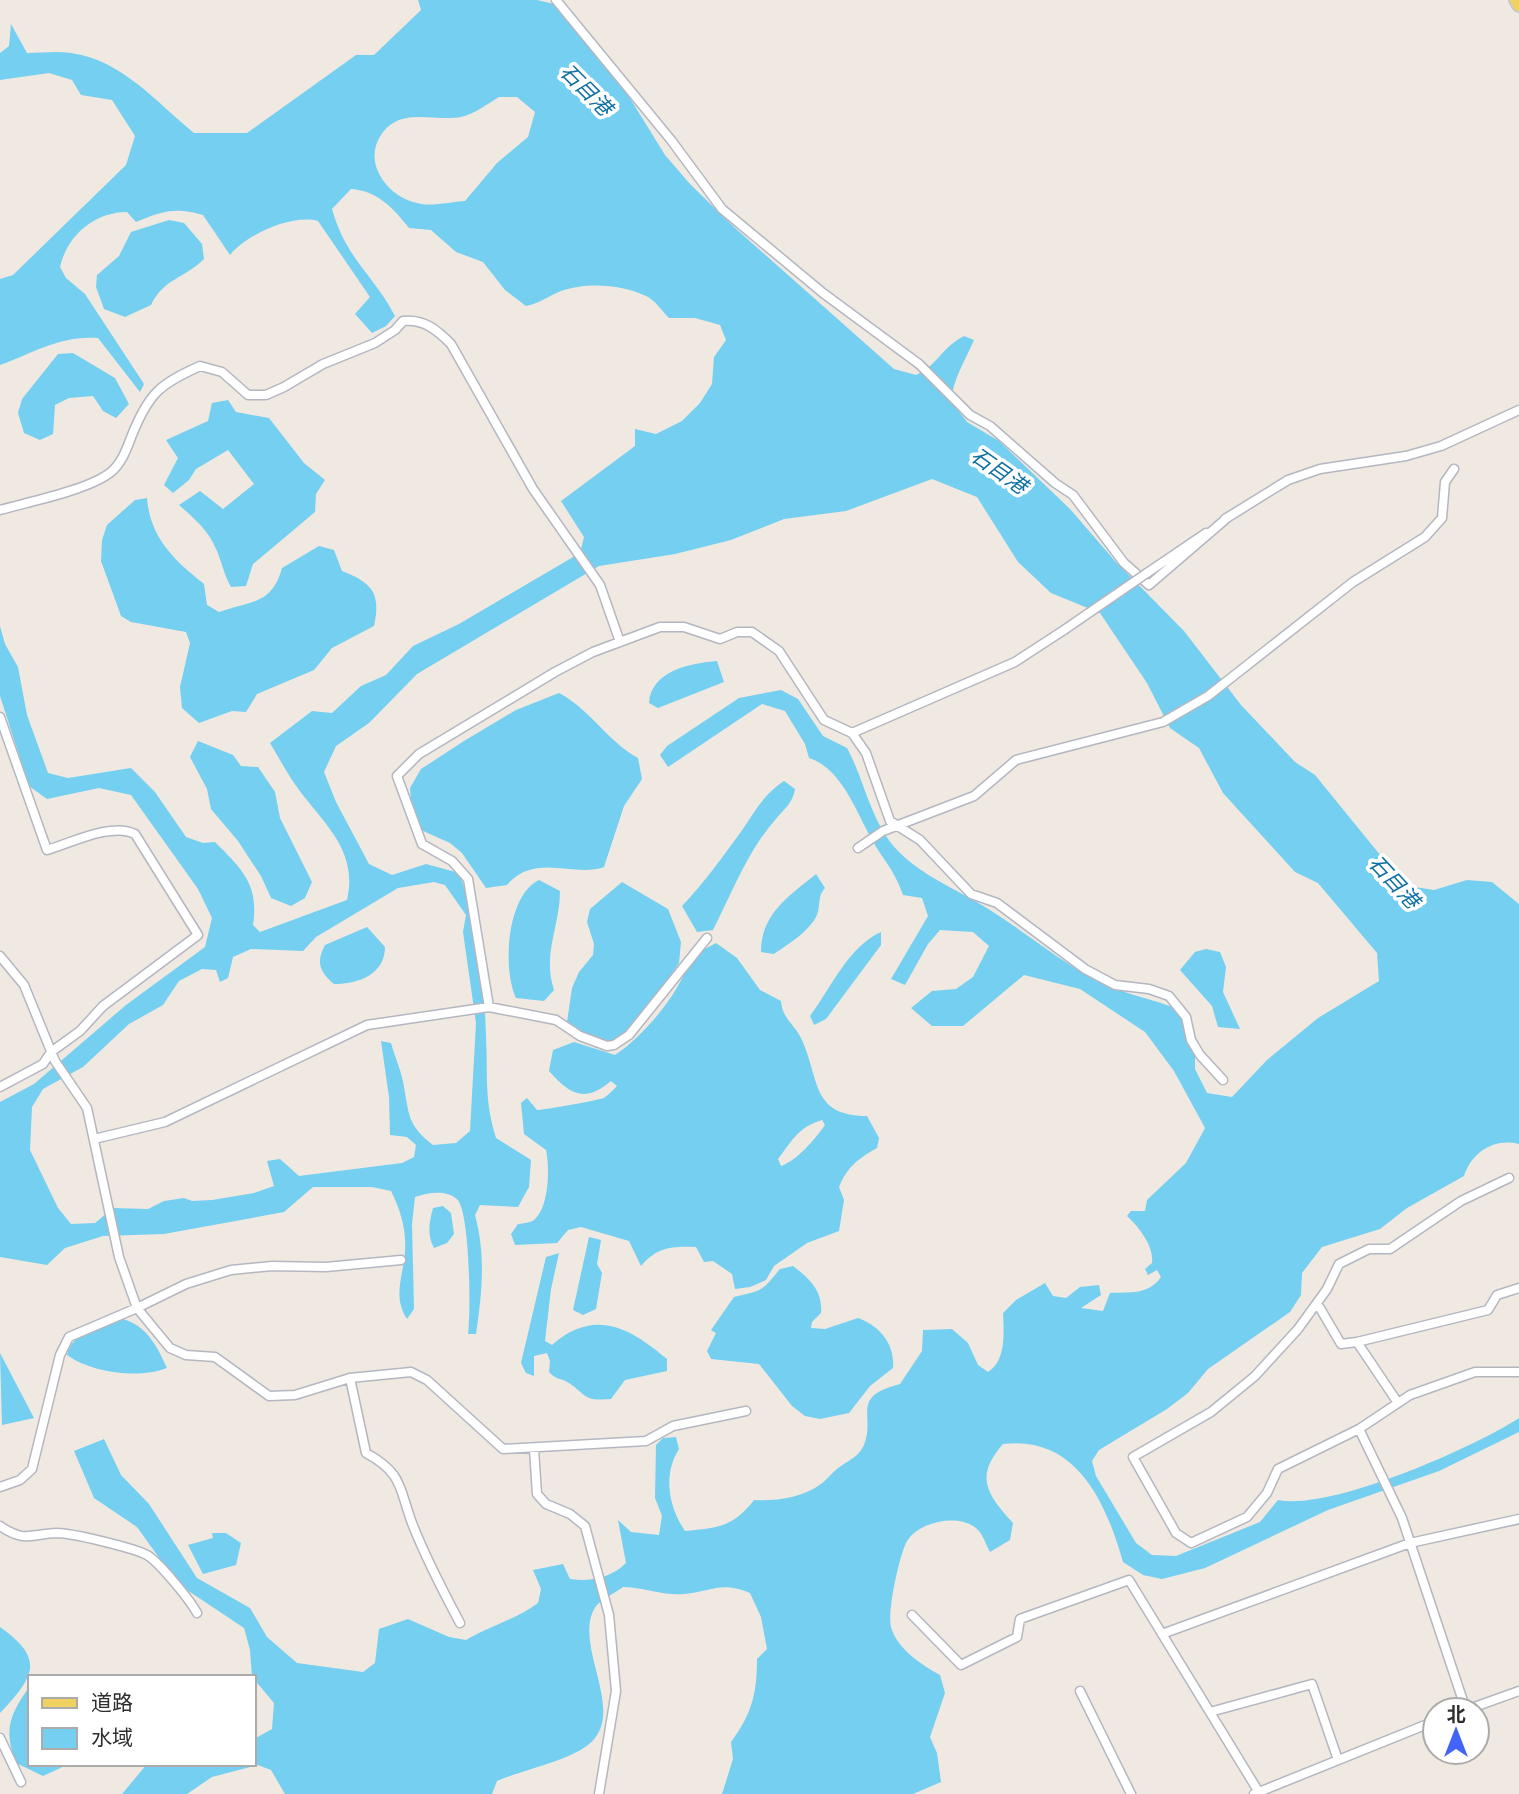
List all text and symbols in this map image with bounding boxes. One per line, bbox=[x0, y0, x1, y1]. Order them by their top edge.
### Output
water label: 石目港 bbox=[555, 59, 620, 123]
water label: 石目港 bbox=[966, 442, 1035, 501]
water label: 石目港 bbox=[1364, 850, 1427, 915]
legend bbox=[28, 1675, 256, 1766]
text: 道路 bbox=[91, 1690, 133, 1715]
north arrow bbox=[1421, 1696, 1491, 1766]
text: 北 bbox=[1446, 1703, 1466, 1725]
text: 水域 bbox=[91, 1725, 133, 1750]

